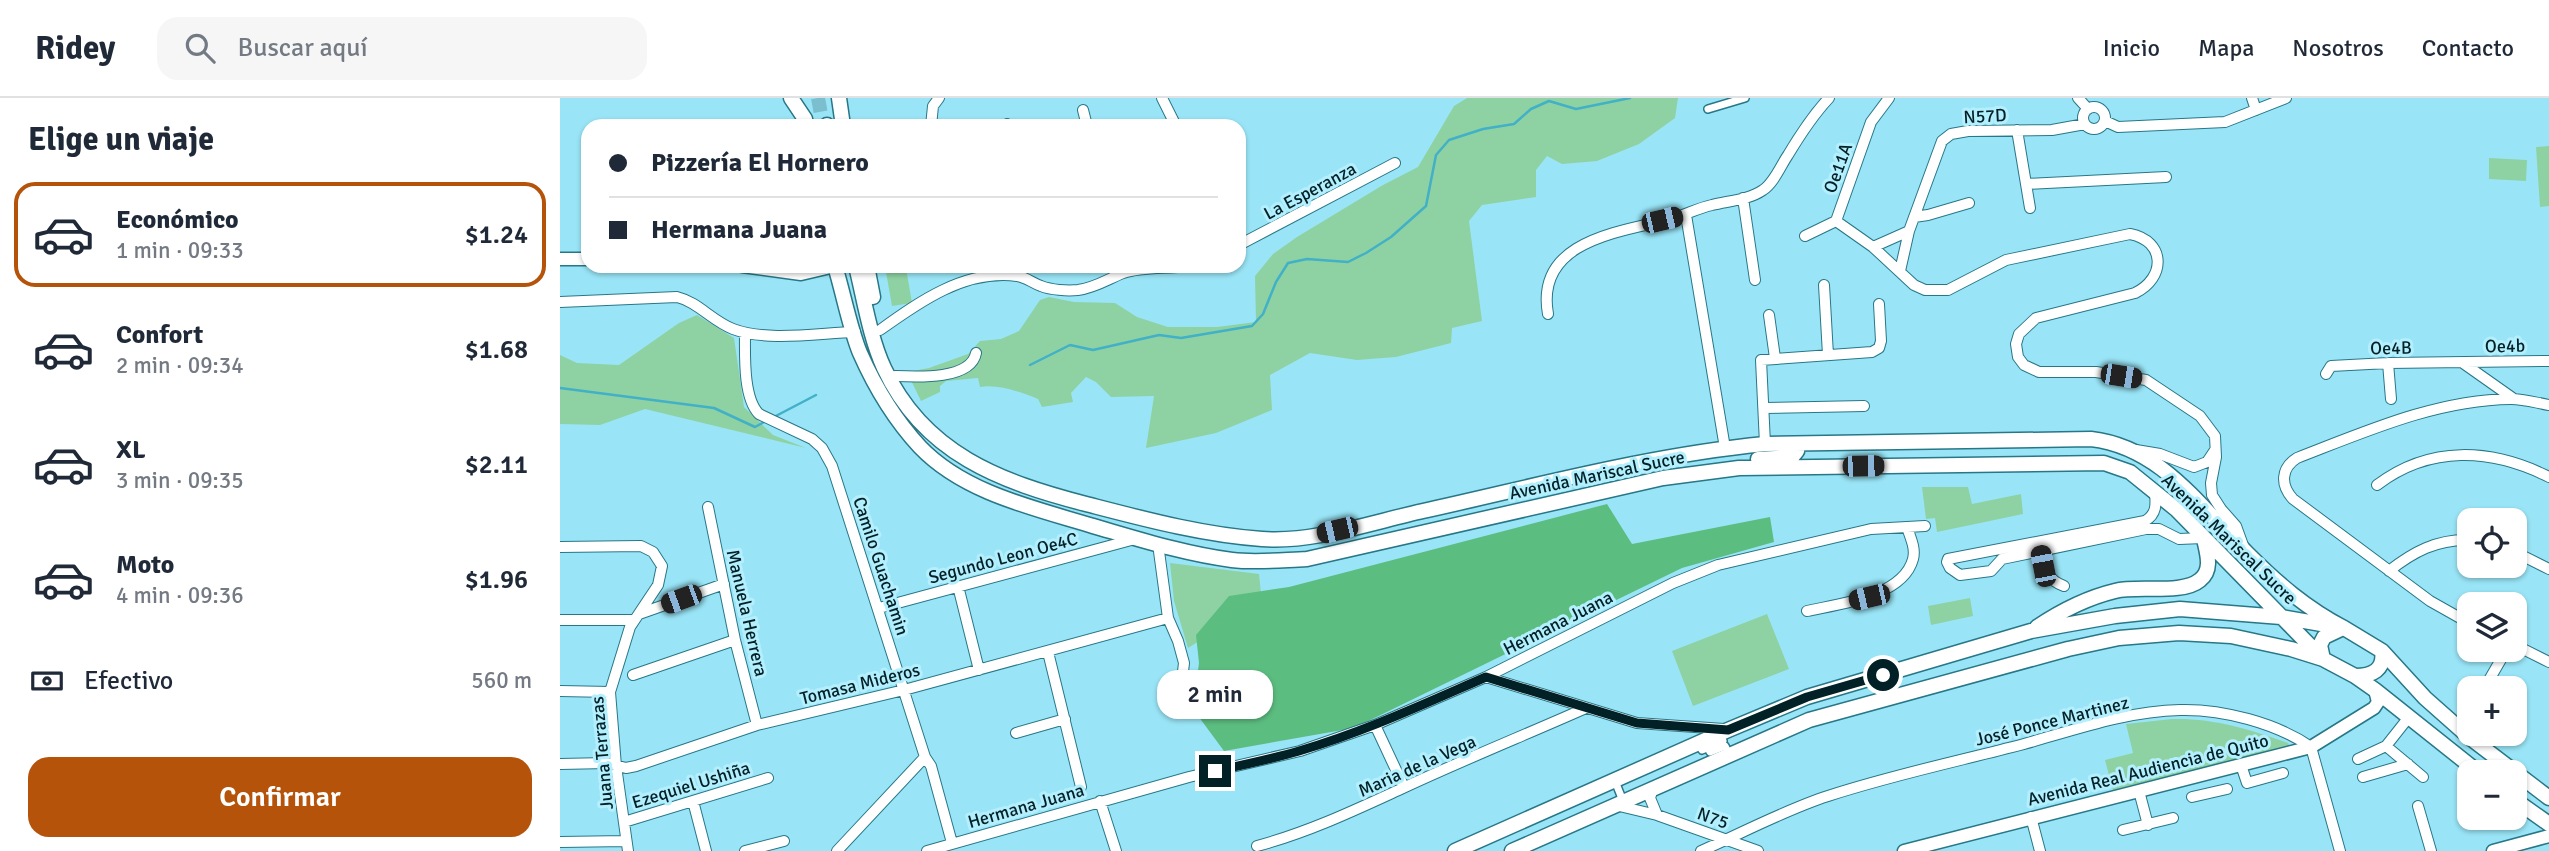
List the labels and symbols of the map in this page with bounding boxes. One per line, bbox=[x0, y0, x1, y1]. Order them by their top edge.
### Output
street label: N57D bbox=[1963, 104, 2007, 128]
street label: Oe11A bbox=[1819, 140, 1857, 196]
street label: La Esperanza bbox=[1260, 157, 1360, 225]
car bbox=[1640, 205, 1685, 235]
street label: Oe4b bbox=[2485, 335, 2525, 357]
street label: Oe4B bbox=[2370, 337, 2412, 359]
car bbox=[2099, 362, 2144, 390]
street label: Avenida Mariscal Sucre bbox=[1507, 446, 1687, 504]
car bbox=[1842, 455, 1885, 477]
street label: Avenida Mariscal Sucre bbox=[2157, 469, 2301, 609]
street label: Camilo Guachamin bbox=[848, 494, 914, 638]
car bbox=[1315, 515, 1360, 545]
street label: Segundo Leon Oe4C bbox=[926, 527, 1080, 588]
car bbox=[2029, 543, 2058, 589]
street label: Manuela Herrera bbox=[722, 547, 772, 679]
car bbox=[658, 582, 705, 616]
car bbox=[1847, 582, 1892, 612]
street label: Hermana Juana bbox=[1499, 586, 1617, 660]
street label: Tomasa Mideros bbox=[798, 658, 922, 710]
route start bbox=[1867, 659, 1899, 691]
callout: 2 min bbox=[1157, 670, 1273, 718]
street label: José Ponce Martinez bbox=[1973, 691, 2131, 751]
street label: Juana Terrazas bbox=[586, 695, 618, 811]
street label: Avenida Real Audiencia de Quito bbox=[2025, 729, 2271, 811]
street label: Maria de la Vega bbox=[1355, 730, 1479, 802]
route end bbox=[1199, 755, 1231, 787]
street label: Ezequiel Ushiña bbox=[629, 757, 753, 813]
street label: Hermana Juana bbox=[965, 779, 1087, 833]
street label: N75 bbox=[1694, 802, 1732, 834]

